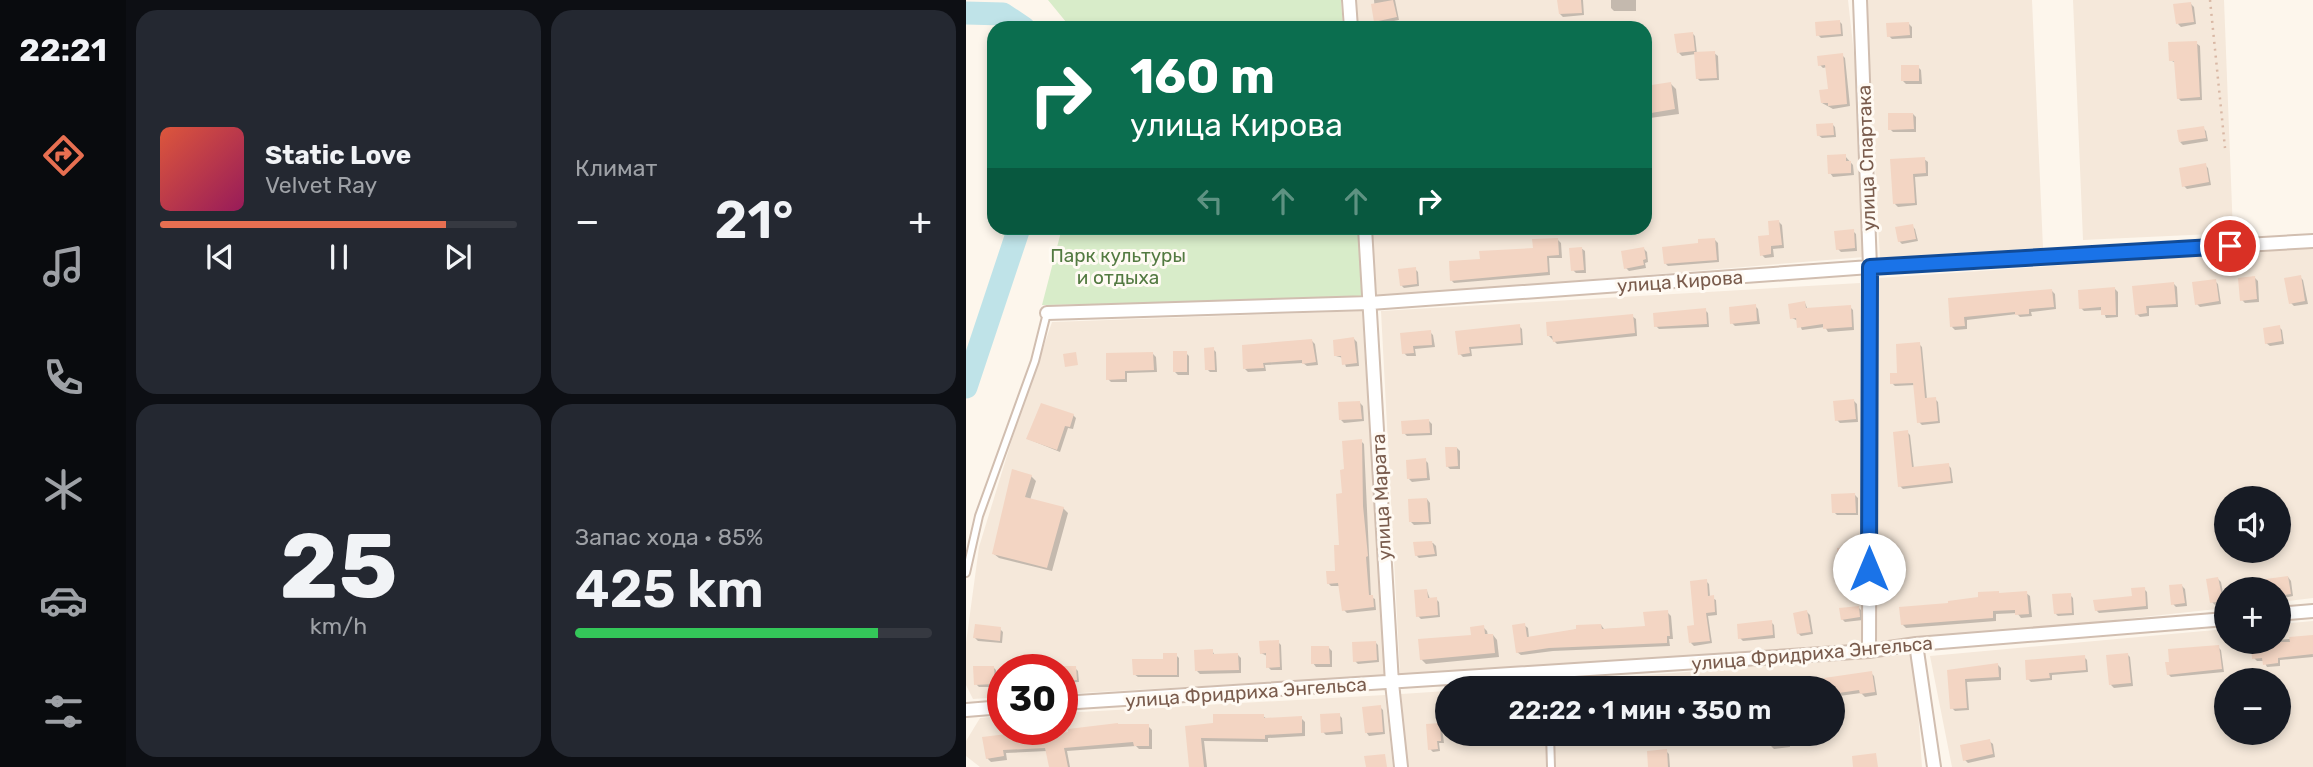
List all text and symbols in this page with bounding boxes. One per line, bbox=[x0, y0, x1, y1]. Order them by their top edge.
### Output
text: 22:21 bbox=[19, 31, 107, 69]
text: 160 m bbox=[1130, 47, 1275, 105]
icon: right bbox=[1015, 49, 1106, 140]
street label: улица Спартака bbox=[1852, 85, 1881, 231]
text: улица Кирова bbox=[1130, 106, 1343, 144]
icon: directions bbox=[39, 131, 88, 180]
text: Static Love bbox=[265, 140, 411, 171]
text: Климат bbox=[575, 154, 657, 182]
text: Velvet Ray bbox=[265, 171, 377, 199]
icon: left bbox=[1191, 182, 1229, 220]
icon: ahead bbox=[1264, 182, 1302, 220]
icon: ahead bbox=[1337, 182, 1375, 220]
icon: right bbox=[1410, 182, 1448, 220]
text: 21° bbox=[715, 189, 793, 251]
text: − bbox=[575, 198, 600, 244]
text: + bbox=[908, 198, 932, 244]
pin bbox=[2200, 216, 2260, 276]
icon: arrive bbox=[2211, 227, 2249, 265]
icon: previous bbox=[201, 238, 239, 276]
icon: pause bbox=[320, 238, 358, 276]
icon: next bbox=[439, 238, 477, 276]
icon: music bbox=[39, 242, 88, 291]
park label: Парк культуры и отдыха bbox=[1050, 244, 1186, 289]
street label: улица Кирова bbox=[1616, 266, 1744, 297]
icon: phone bbox=[39, 353, 88, 402]
street label: улица Марата bbox=[1367, 433, 1396, 561]
icon: climate bbox=[39, 465, 88, 514]
map controls bbox=[2214, 486, 2291, 745]
button: sound bbox=[2214, 486, 2291, 563]
text: 25 bbox=[280, 512, 397, 620]
text: Запас хода · 85% bbox=[575, 523, 763, 551]
position arrow bbox=[1832, 532, 1906, 606]
text: 425 km bbox=[575, 558, 764, 620]
icon: car bbox=[39, 576, 88, 625]
button: + bbox=[2214, 577, 2291, 654]
text: km/h bbox=[310, 612, 367, 640]
street label: улица Фридриха Энгельса bbox=[1691, 631, 1934, 675]
speed limit sign: 30 bbox=[987, 654, 1078, 745]
button: − bbox=[2214, 668, 2291, 745]
street label: улица Фридриха Энгельса bbox=[1125, 673, 1368, 712]
icon: filters bbox=[39, 687, 88, 736]
text: 22:22 · 1 мин · 350 m bbox=[1509, 695, 1771, 726]

